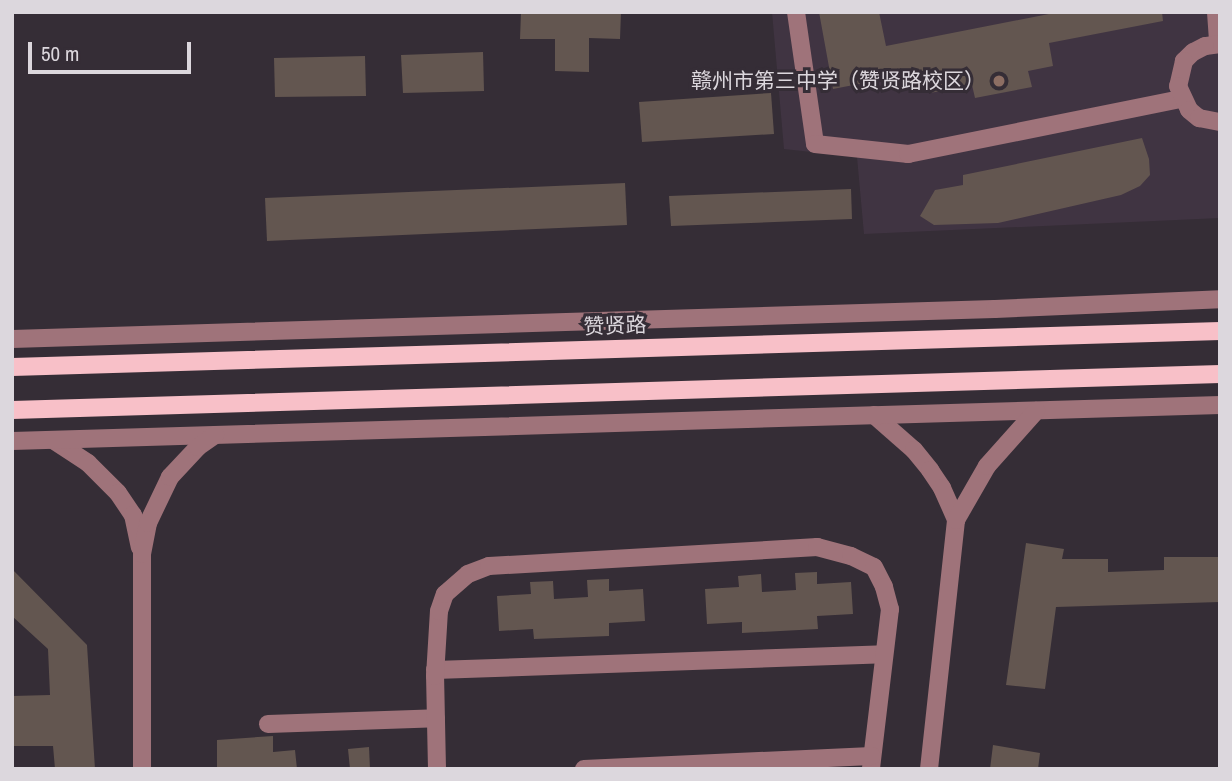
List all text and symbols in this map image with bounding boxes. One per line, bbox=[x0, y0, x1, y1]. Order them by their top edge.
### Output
scale bar bbox=[32, 28, 194, 72]
text: 50 m bbox=[41, 39, 79, 68]
place label: 赣州市第三中学（赞贤路校区） bbox=[691, 68, 985, 94]
marker: 赣州市第三中学（赞贤路校区） bbox=[991, 73, 1007, 89]
street label: 赞贤路 bbox=[583, 312, 647, 340]

